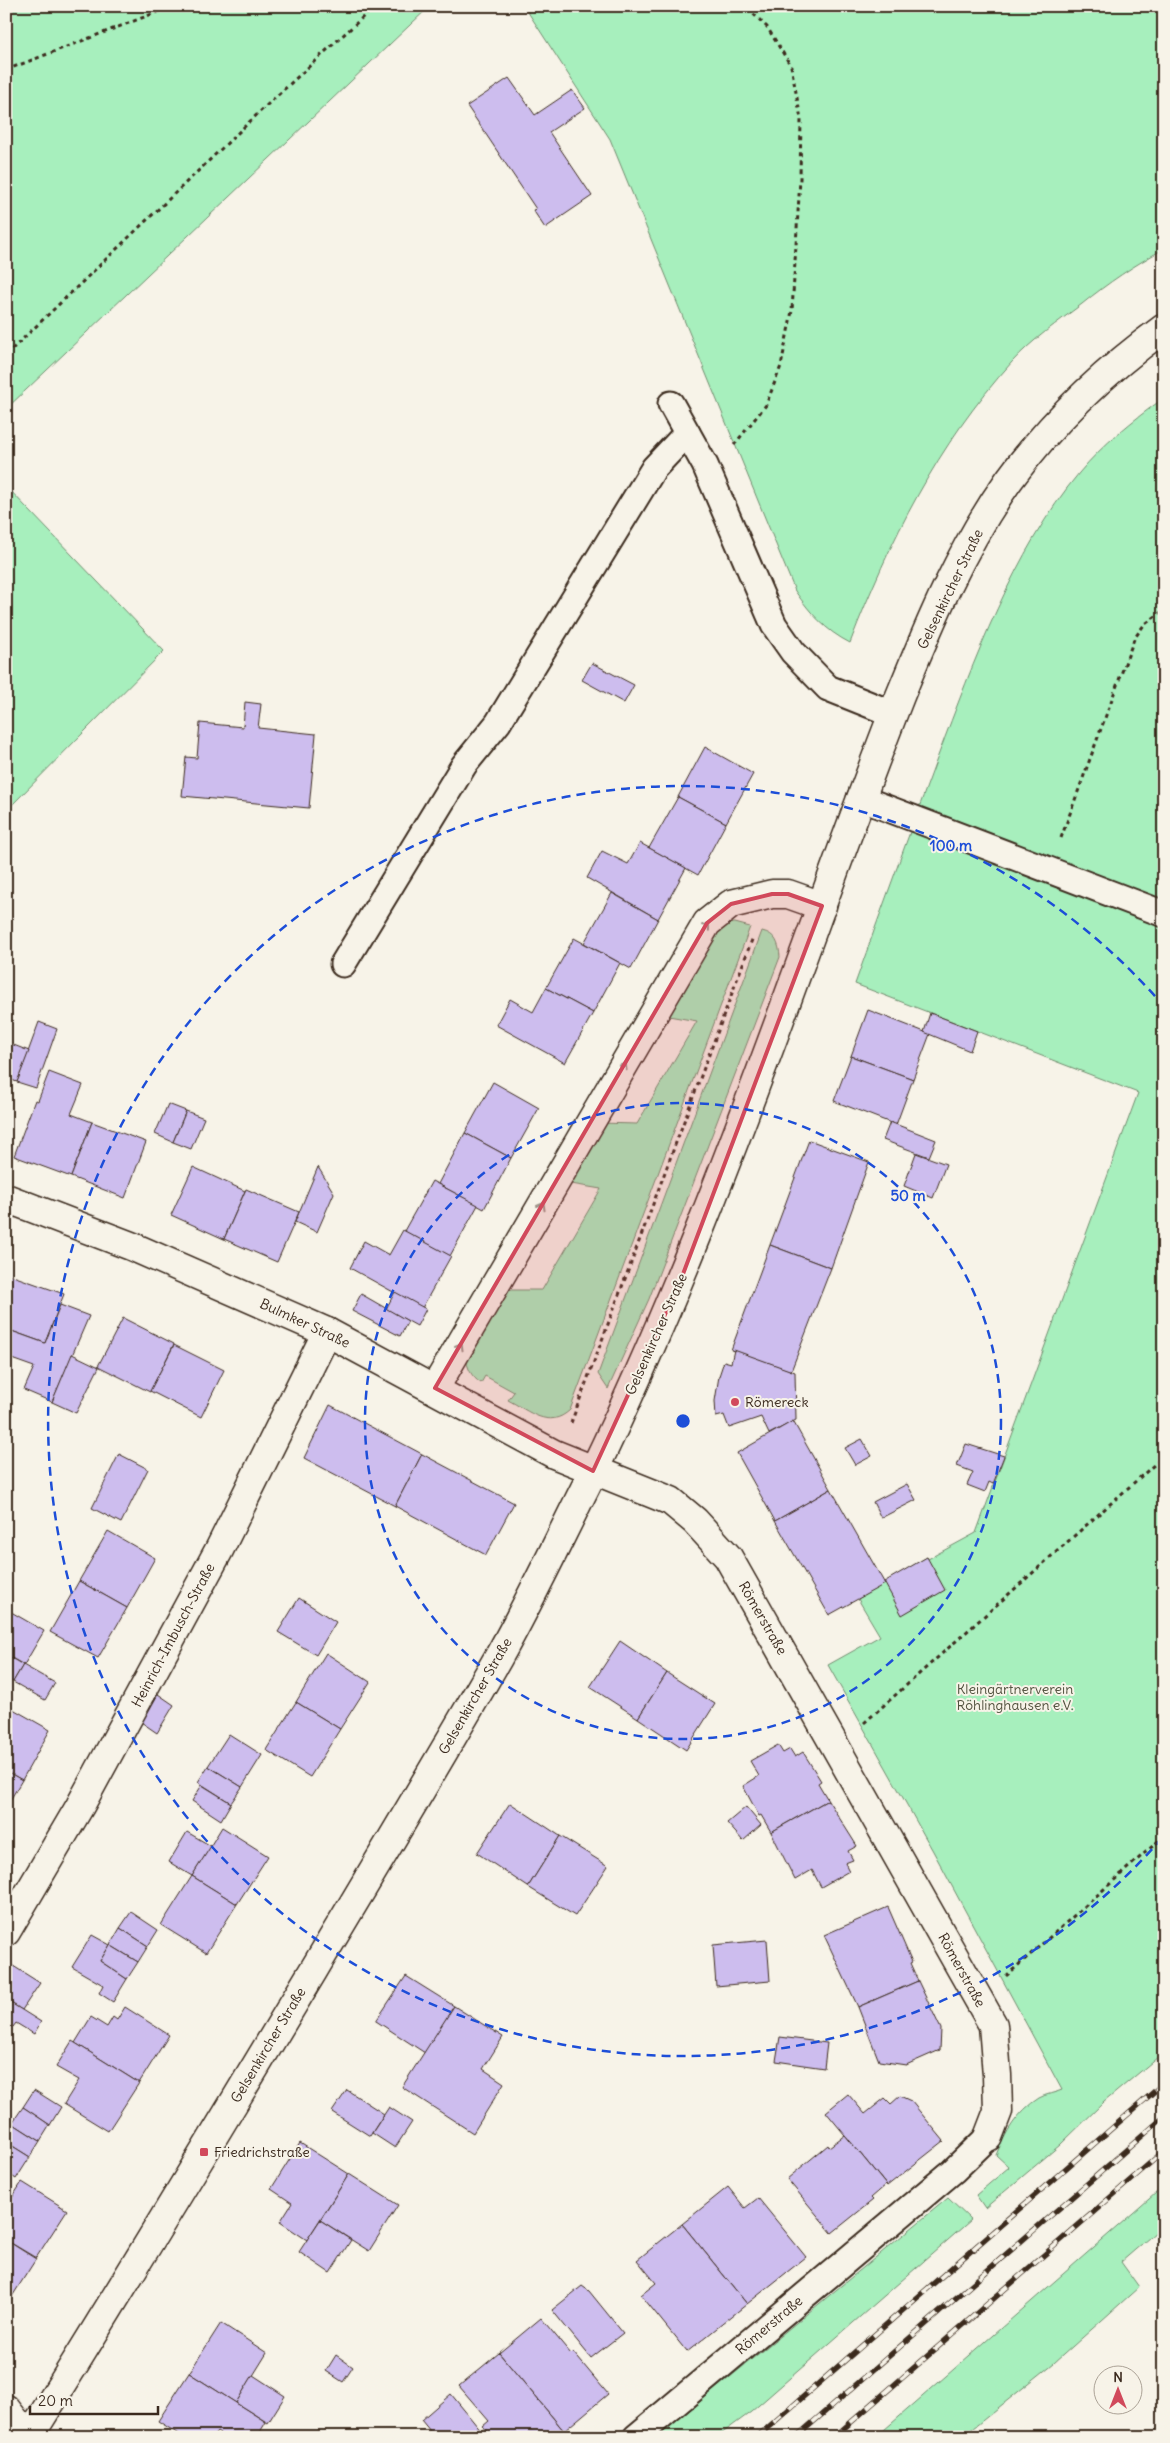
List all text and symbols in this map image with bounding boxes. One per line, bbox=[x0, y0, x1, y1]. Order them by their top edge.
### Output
street label: Gelsenkircher Straße bbox=[913, 526, 987, 652]
text: 100 m bbox=[930, 836, 972, 855]
one-way arrow bbox=[701, 923, 709, 932]
one-way arrow bbox=[617, 1062, 627, 1071]
text: 50 m bbox=[890, 1186, 926, 1205]
one-way arrow bbox=[535, 1202, 545, 1211]
street label: Gelsenkircher Straße bbox=[621, 1270, 691, 1398]
street label: Bulmker Straße bbox=[257, 1294, 353, 1352]
one-way arrow bbox=[453, 1343, 463, 1352]
place label: Römereck bbox=[745, 1393, 809, 1411]
marker: Römereck bbox=[729, 1396, 741, 1408]
centre of rings bbox=[674, 1412, 692, 1430]
street label: Heinrich-Imbusch-Straße bbox=[127, 1560, 219, 1710]
street label: Römerstraße bbox=[735, 1578, 791, 1658]
street label: Gelsenkircher Straße bbox=[434, 1635, 516, 1757]
park label: Kleingärtnerverein Röhlinghausen e.V. bbox=[956, 1680, 1074, 1714]
street label: Römerstraße bbox=[934, 1930, 990, 2010]
street label: Gelsenkircher Straße bbox=[226, 1984, 310, 2106]
place label: Friedrichstraße bbox=[214, 2143, 310, 2161]
marker: Friedrichstraße bbox=[198, 2146, 210, 2158]
street label: Römerstraße bbox=[732, 2292, 806, 2358]
north arrow bbox=[1092, 2366, 1142, 2416]
text: N bbox=[1113, 2368, 1123, 2386]
scale bar bbox=[30, 2383, 158, 2415]
text: 20 m bbox=[38, 2391, 73, 2410]

